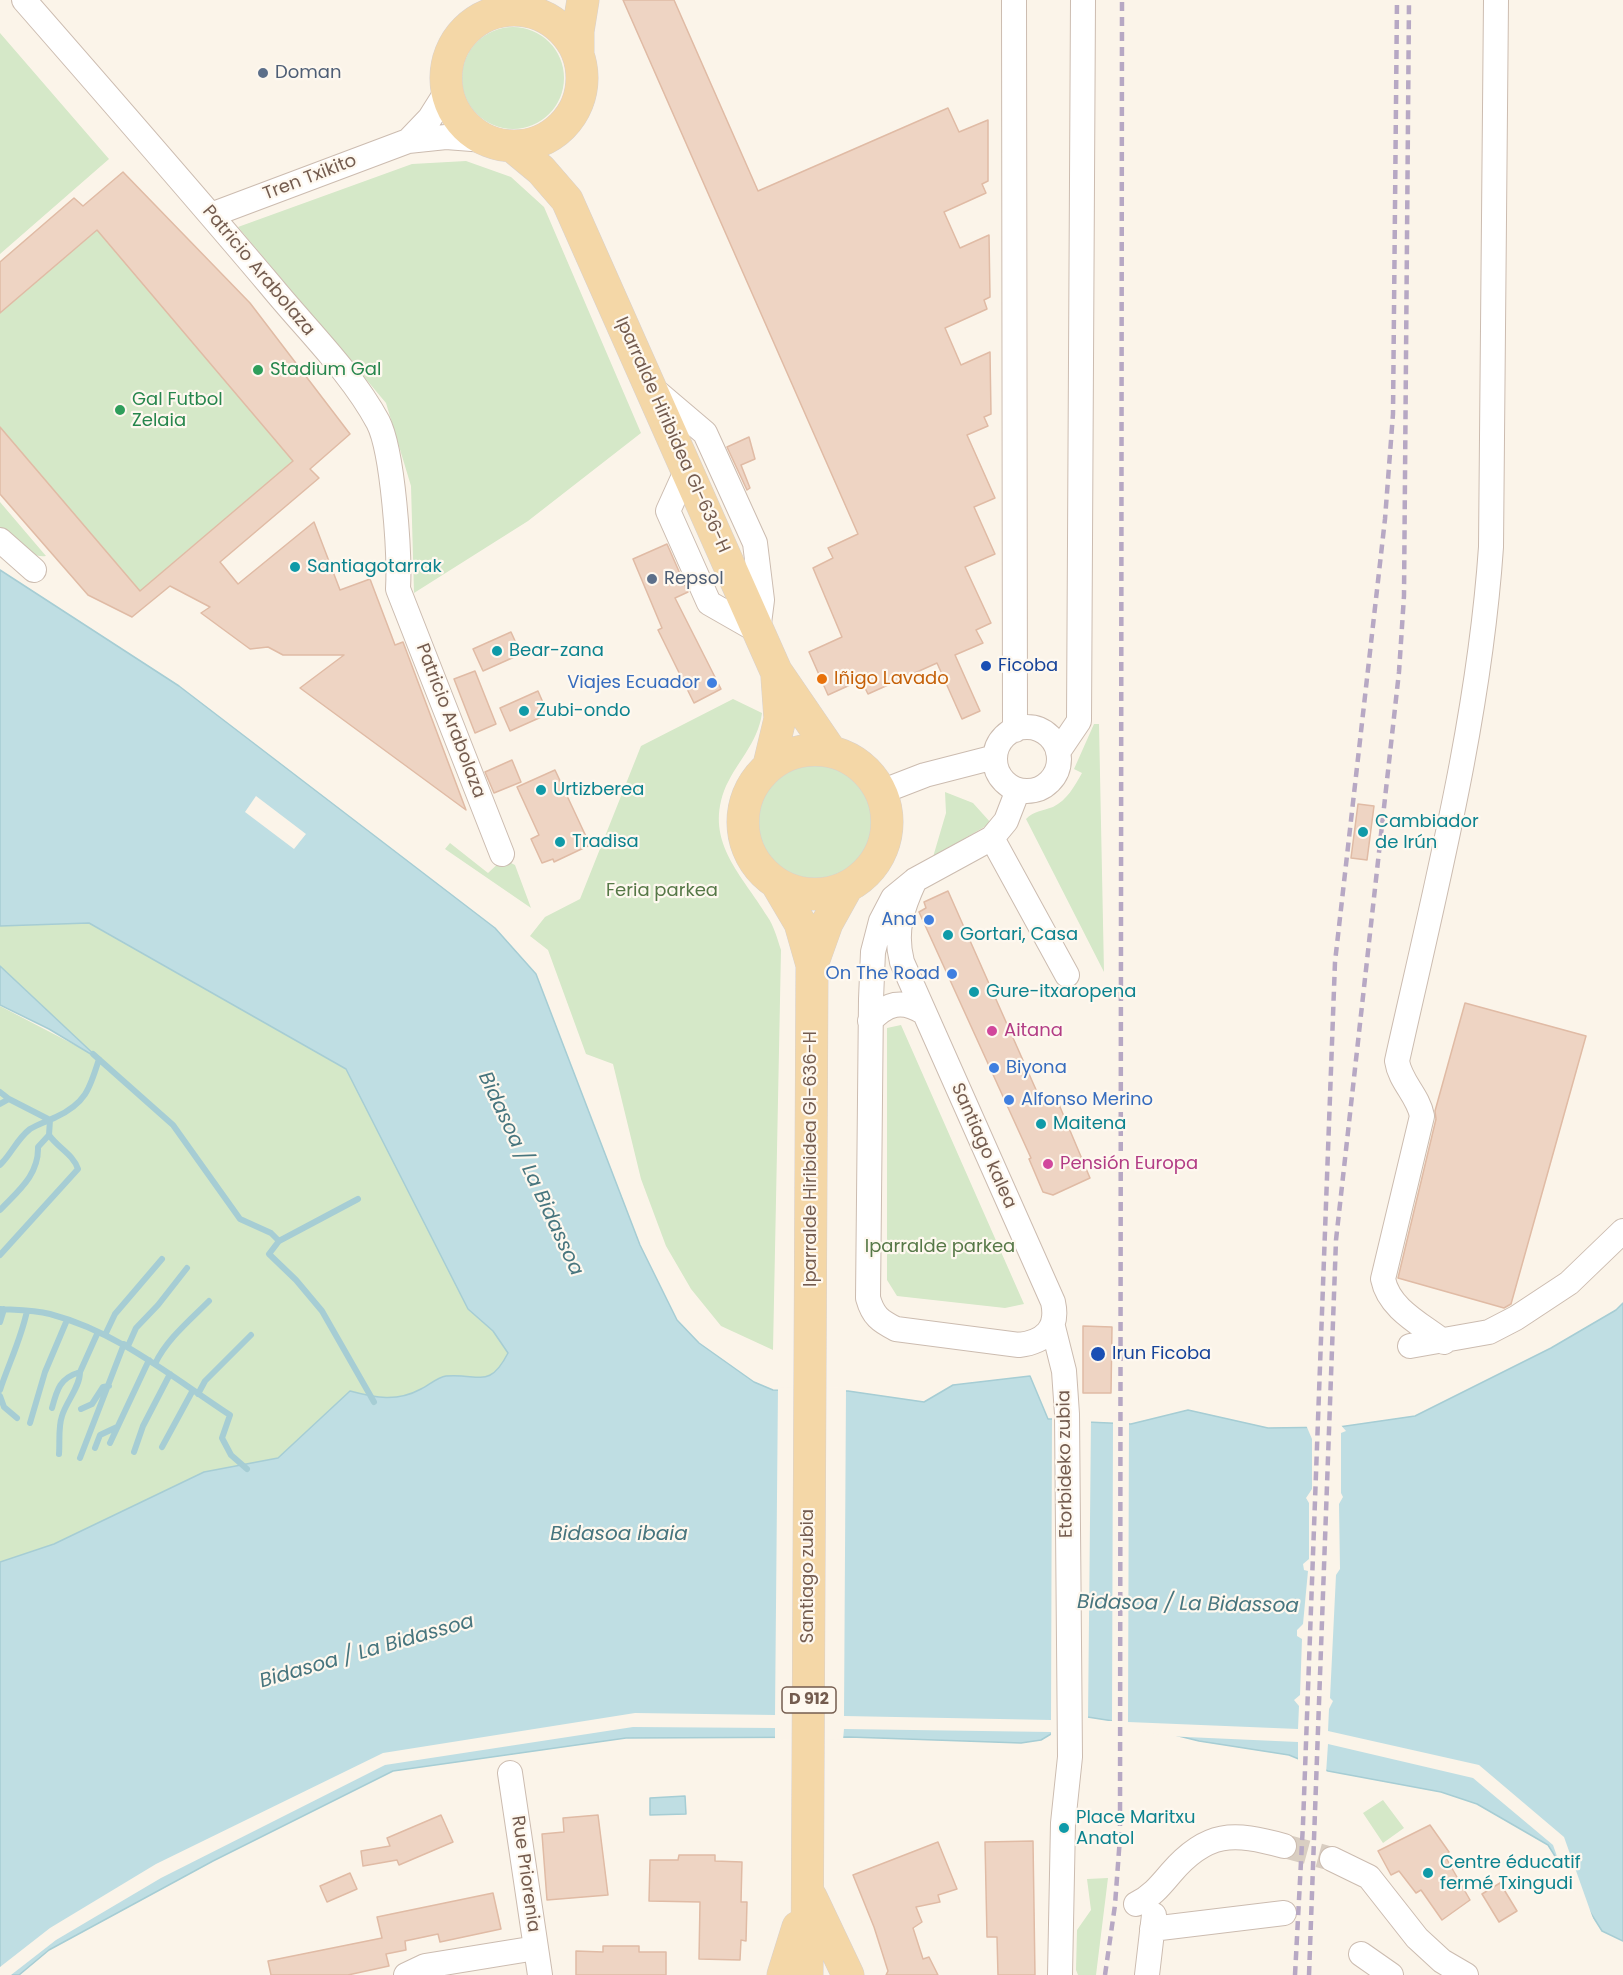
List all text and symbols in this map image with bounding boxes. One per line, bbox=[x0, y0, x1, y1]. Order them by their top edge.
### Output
place label: Doman bbox=[275, 62, 341, 84]
marker: Doman bbox=[256, 66, 270, 80]
street label: Tren Txikito bbox=[260, 150, 360, 206]
street label: Patricio Arabolaza bbox=[197, 201, 319, 341]
street label: Iparralde Hiribidea GI-636-H bbox=[610, 314, 734, 556]
place label: Stadium Gal bbox=[270, 359, 381, 381]
marker: Stadium Gal bbox=[251, 363, 265, 377]
place label: Gal Futbol Zelaia bbox=[132, 389, 223, 432]
marker: Gal Futbol Zelaia bbox=[113, 403, 127, 417]
place label: Santiagotarrak bbox=[307, 556, 442, 578]
marker: Santiagotarrak bbox=[288, 560, 302, 574]
place label: Repsol bbox=[664, 568, 724, 590]
marker: Repsol bbox=[645, 572, 659, 586]
place label: Bear-zana bbox=[509, 640, 604, 662]
street label: Patricio Arabolaza bbox=[411, 641, 489, 801]
marker: Bear-zana bbox=[490, 644, 504, 658]
place label: Ficoba bbox=[998, 655, 1058, 677]
marker: Ficoba bbox=[979, 659, 993, 673]
place label: Iñigo Lavado bbox=[834, 668, 949, 690]
place label: Viajes Ecuador bbox=[567, 672, 700, 694]
marker: Iñigo Lavado bbox=[815, 672, 829, 686]
marker: Viajes Ecuador bbox=[705, 676, 719, 690]
place label: Zubi-ondo bbox=[536, 700, 630, 722]
marker: Zubi-ondo bbox=[517, 704, 531, 718]
place label: Urtizberea bbox=[553, 779, 644, 801]
marker: Urtizberea bbox=[534, 783, 548, 797]
place label: Cambiador de Irún bbox=[1375, 811, 1479, 854]
marker: Cambiador de Irún bbox=[1356, 825, 1370, 839]
place label: Tradisa bbox=[572, 831, 639, 853]
marker: Tradisa bbox=[553, 835, 567, 849]
park label: Feria parkea bbox=[606, 880, 718, 902]
place label: Ana bbox=[881, 909, 917, 931]
marker: Ana bbox=[922, 913, 936, 927]
place label: Gortari, Casa bbox=[960, 924, 1078, 946]
marker: Gortari, Casa bbox=[941, 928, 955, 942]
place label: On The Road bbox=[826, 963, 940, 985]
marker: On The Road bbox=[945, 967, 959, 981]
place label: Gure-itxaropena bbox=[986, 981, 1136, 1003]
marker: Gure-itxaropena bbox=[967, 985, 981, 999]
place label: Aitana bbox=[1004, 1020, 1063, 1042]
marker: Aitana bbox=[985, 1024, 999, 1038]
street label: Iparralde Hiribidea GI-636-H bbox=[800, 1031, 822, 1287]
place label: Biyona bbox=[1006, 1057, 1067, 1079]
marker: Biyona bbox=[987, 1061, 1001, 1075]
water label: Bidasoa / La Bidassoa bbox=[472, 1068, 588, 1280]
street label: Santiago kalea bbox=[946, 1080, 1020, 1212]
place label: Alfonso Merino bbox=[1021, 1089, 1153, 1111]
marker: Alfonso Merino bbox=[1002, 1093, 1016, 1107]
place label: Maitena bbox=[1053, 1113, 1126, 1135]
marker: Maitena bbox=[1034, 1117, 1048, 1131]
place label: Pensión Europa bbox=[1060, 1153, 1198, 1175]
marker: Pensión Europa bbox=[1041, 1157, 1055, 1171]
park label: Iparralde parkea bbox=[865, 1236, 1015, 1258]
place label: Irun Ficoba bbox=[1112, 1343, 1211, 1365]
marker: Irun Ficoba bbox=[1089, 1345, 1107, 1363]
street label: Etorbideko zubia bbox=[1054, 1390, 1078, 1538]
street label: Santiago zubia bbox=[797, 1509, 819, 1643]
water label: Bidasoa ibaia bbox=[550, 1523, 688, 1547]
water label: Bidasoa / La Bidassoa bbox=[1077, 1591, 1299, 1619]
water label: Bidasoa / La Bidassoa bbox=[257, 1610, 477, 1694]
road number: D 912 bbox=[782, 1687, 836, 1713]
place label: Place Maritxu Anatol bbox=[1076, 1807, 1195, 1850]
street label: Rue Priorenia bbox=[506, 1814, 544, 1934]
marker: Place Maritxu Anatol bbox=[1057, 1821, 1071, 1835]
place label: Centre éducatif fermé Txingudi bbox=[1440, 1852, 1581, 1894]
marker: Centre éducatif fermé Txingudi bbox=[1421, 1866, 1435, 1880]

